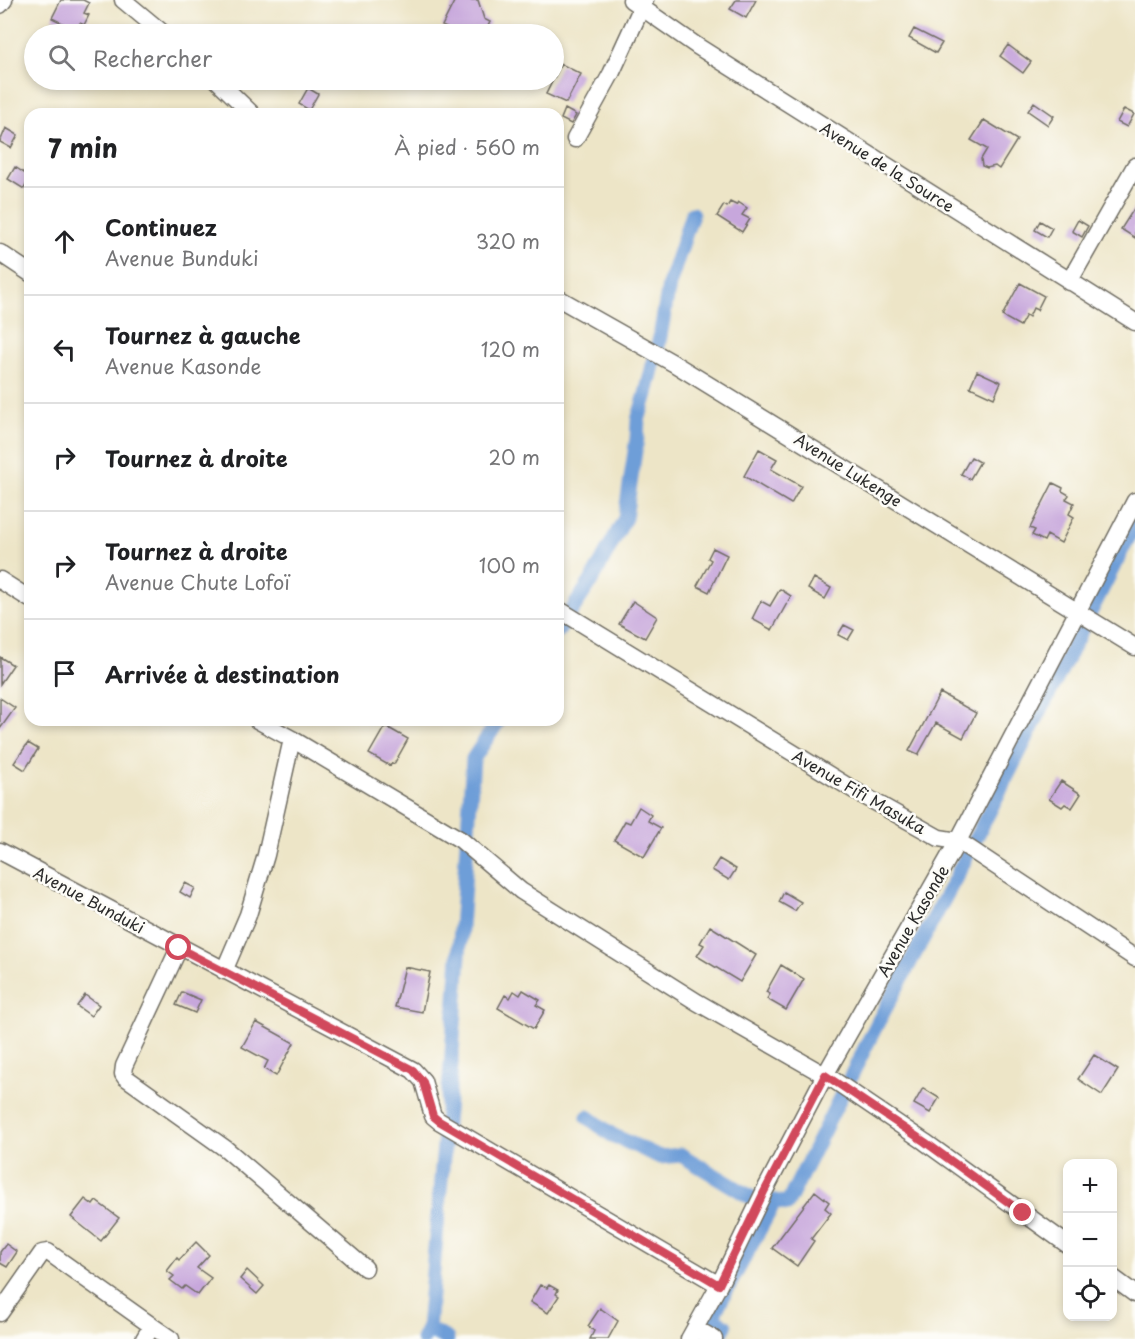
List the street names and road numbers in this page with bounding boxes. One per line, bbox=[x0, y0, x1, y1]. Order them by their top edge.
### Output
street label: Avenue de la Source bbox=[816, 115, 959, 217]
street label: Avenue Lukenge bbox=[790, 427, 907, 512]
street label: Avenue Fifi Masuka bbox=[788, 743, 931, 840]
street label: Avenue Bunduki bbox=[30, 860, 149, 939]
street label: Avenue Kasonde bbox=[870, 860, 954, 981]

